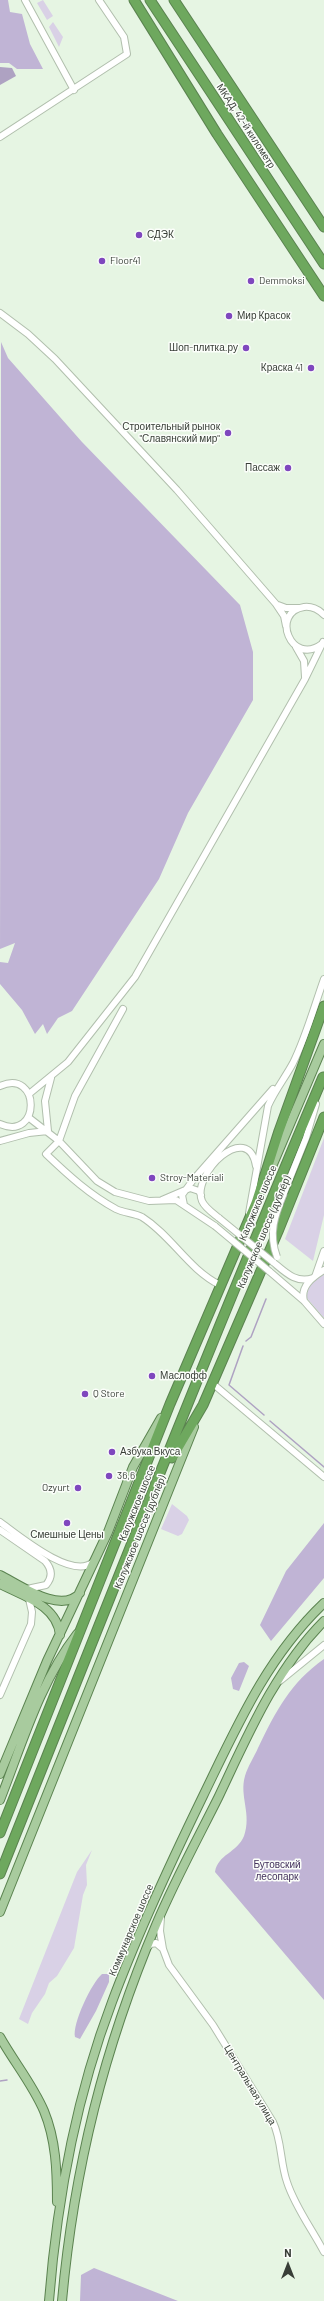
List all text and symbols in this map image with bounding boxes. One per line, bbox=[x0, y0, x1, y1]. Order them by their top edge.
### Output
street label: МКАД, 42-й километр bbox=[214, 81, 278, 171]
place label: СДЭК bbox=[147, 229, 174, 241]
marker: СДЭК bbox=[134, 230, 144, 240]
place label: Floor41 bbox=[110, 255, 141, 267]
marker: Floor41 bbox=[97, 256, 107, 266]
place label: Demmoksi bbox=[259, 275, 305, 287]
marker: Demmoksi bbox=[246, 276, 256, 286]
place label: Мир Красок bbox=[237, 310, 290, 322]
marker: Мир Красок bbox=[224, 311, 234, 321]
place label: Шоп-плитка.ру bbox=[169, 342, 238, 354]
marker: Шоп-плитка.ру bbox=[241, 343, 251, 353]
place label: Краска 41 bbox=[261, 362, 303, 374]
marker: Краска 41 bbox=[306, 363, 316, 373]
place label: Строительный рынок "Славянский мир" bbox=[122, 421, 220, 444]
marker: Строительный рынок "Славянский мир" bbox=[223, 428, 233, 438]
place label: Пассаж bbox=[245, 462, 280, 474]
marker: Пассаж bbox=[283, 463, 293, 473]
street label: Калужское шоссе bbox=[237, 1163, 279, 1243]
place label: Stroy-Materiali bbox=[160, 1172, 224, 1184]
marker: Stroy-Materiali bbox=[147, 1173, 157, 1183]
street label: Калужское шоссе (дублёр) bbox=[235, 1174, 293, 1290]
place label: Маслофф bbox=[160, 1370, 207, 1382]
marker: Маслофф bbox=[147, 1371, 157, 1381]
place label: Q Store bbox=[93, 1388, 124, 1400]
marker: Q Store bbox=[80, 1389, 90, 1399]
place label: Азбука Вкуса bbox=[120, 1446, 180, 1458]
marker: Азбука Вкуса bbox=[107, 1447, 117, 1457]
street label: Калужское шоссе bbox=[116, 1463, 158, 1543]
place label: 36,6 bbox=[117, 1470, 135, 1482]
marker: 36,6 bbox=[104, 1471, 114, 1481]
street label: Калужское шоссе (дублёр) bbox=[112, 1474, 168, 1590]
place label: Ozyurt bbox=[42, 1482, 70, 1494]
marker: Ozyurt bbox=[73, 1483, 83, 1493]
marker: Смешные Цены bbox=[62, 1518, 72, 1528]
place label: Смешные Цены bbox=[30, 1529, 104, 1541]
park label: Бутовский лесопарк bbox=[253, 1859, 301, 1882]
street label: Коммунарское шоссе bbox=[106, 1882, 156, 1978]
street label: Центральная улица bbox=[221, 2043, 279, 2127]
north arrow bbox=[268, 2245, 308, 2285]
text: N bbox=[284, 2246, 292, 2259]

